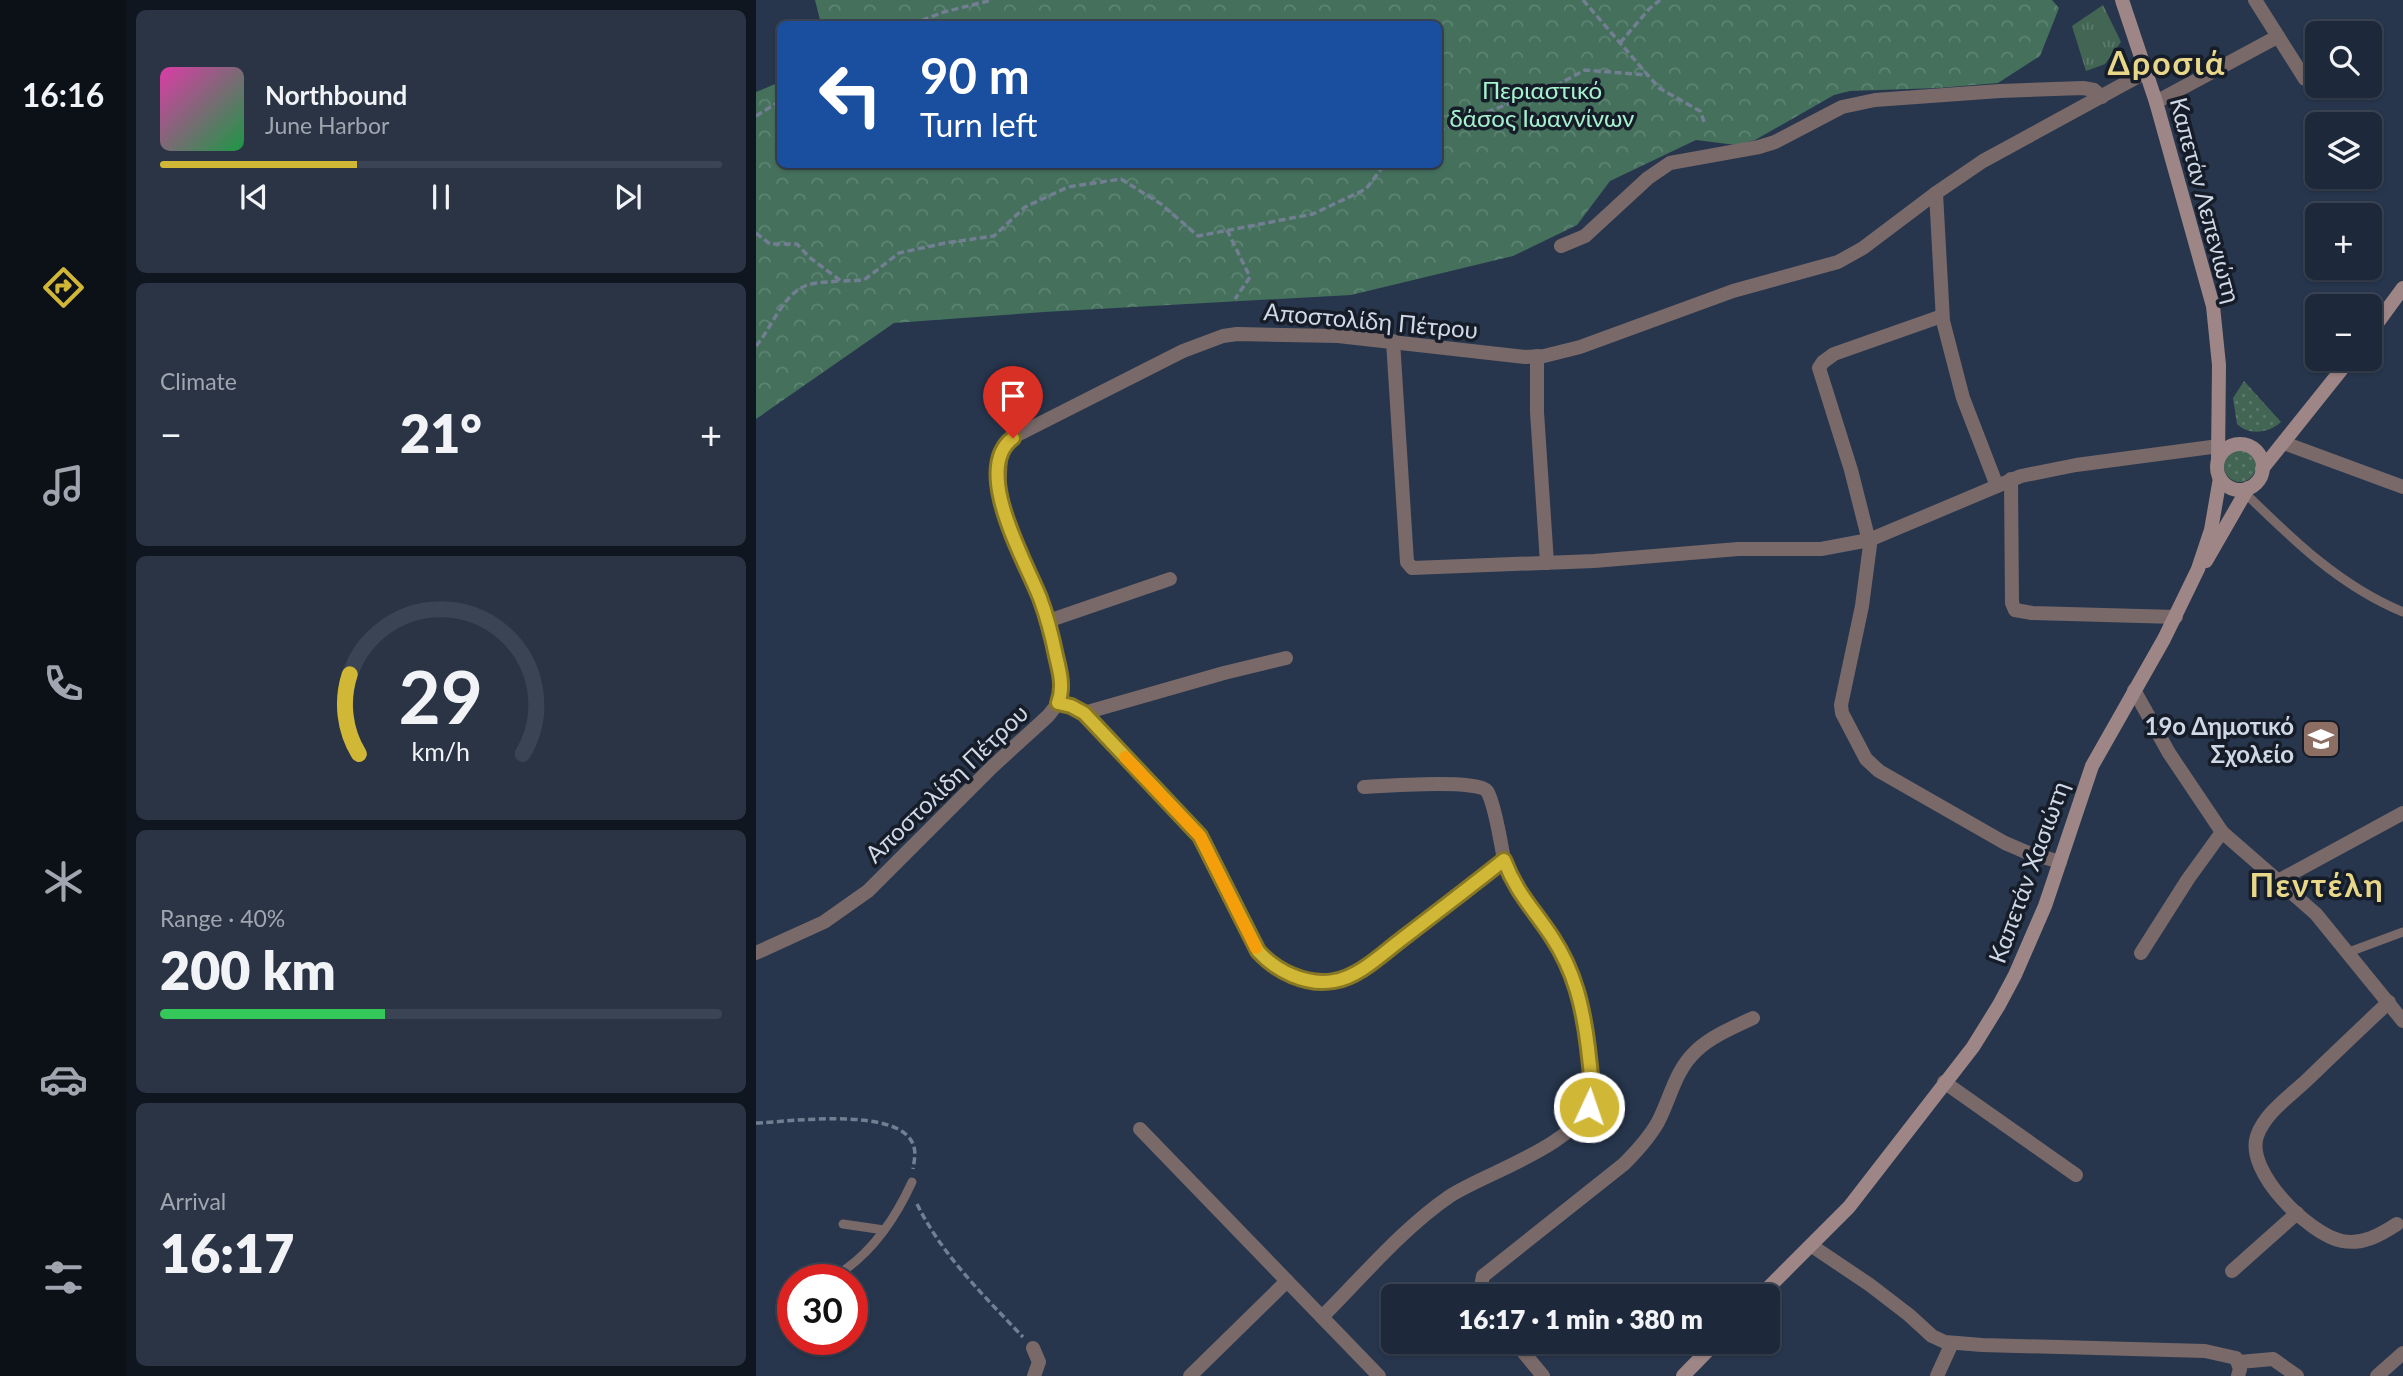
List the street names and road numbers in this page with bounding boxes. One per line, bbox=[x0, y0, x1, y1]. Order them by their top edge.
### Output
street label: Καπετάν Λεπενιώτη bbox=[2165, 94, 2247, 306]
street label: Αποστολίδη Πέτρου bbox=[1263, 296, 1479, 344]
street label: Αποστολίδη Πέτρου bbox=[859, 698, 1033, 868]
street label: Καπετάν Χασιώτη bbox=[1982, 777, 2074, 967]

